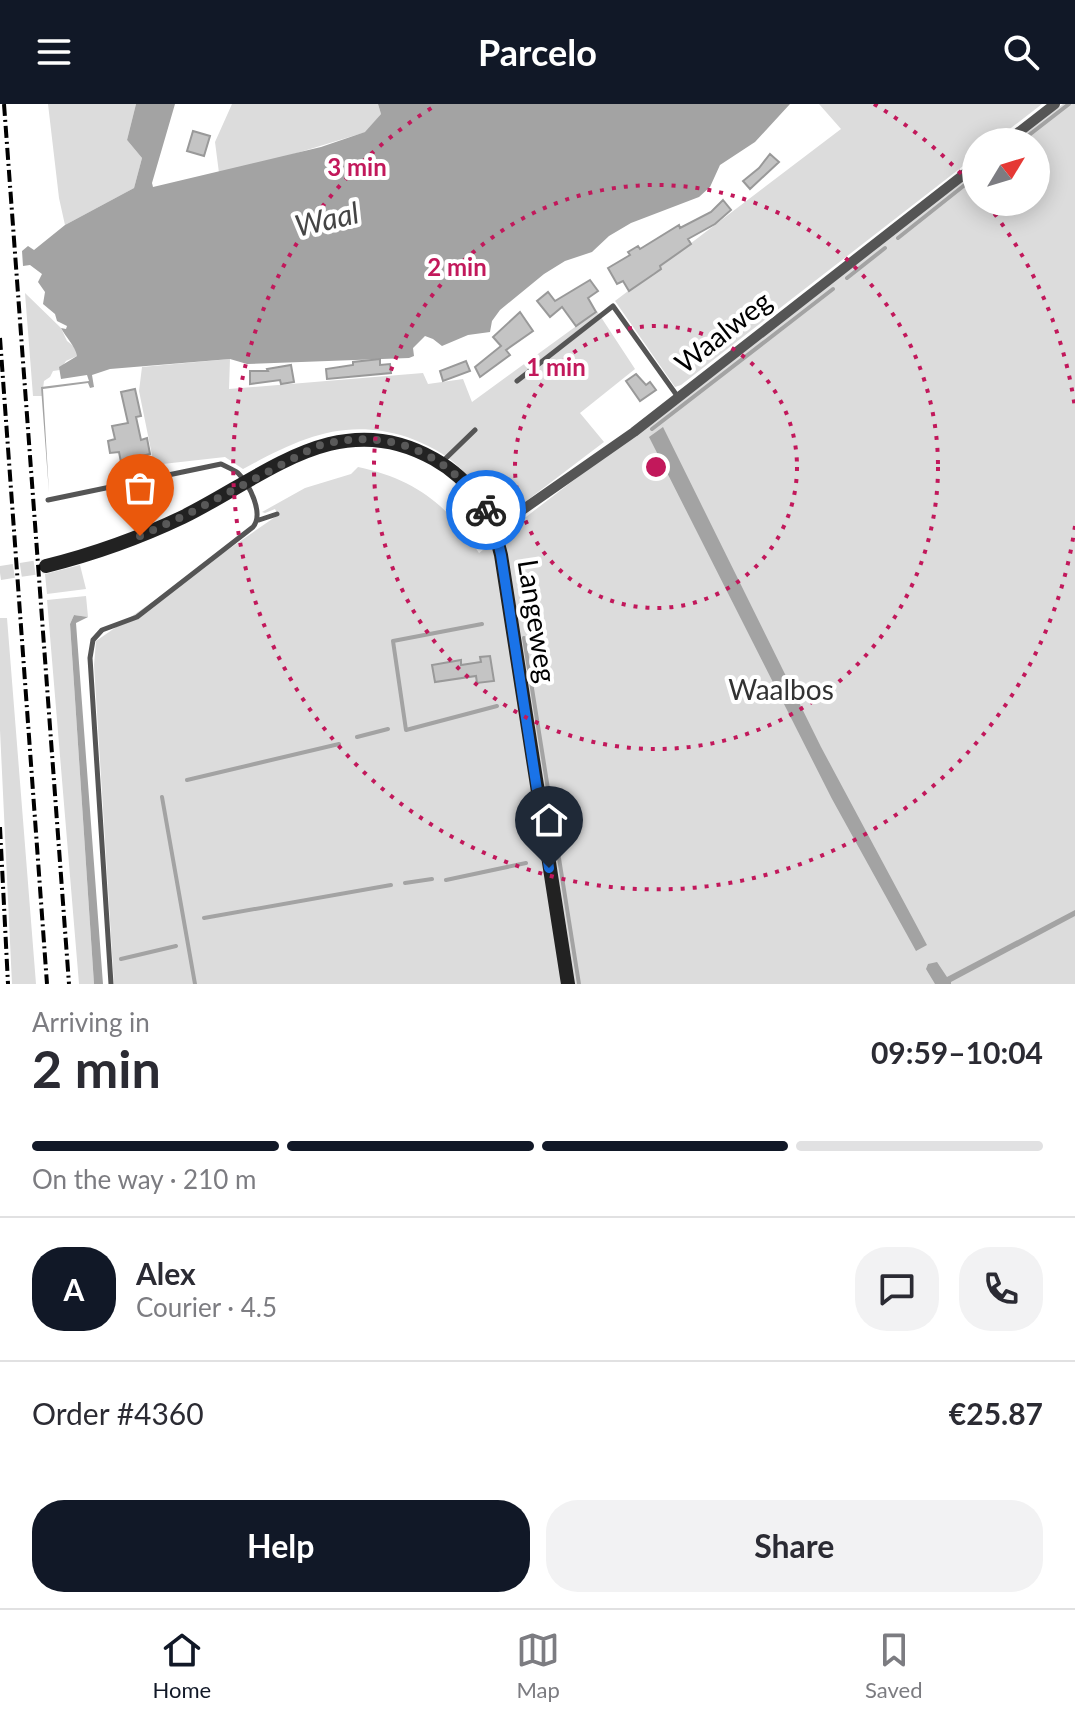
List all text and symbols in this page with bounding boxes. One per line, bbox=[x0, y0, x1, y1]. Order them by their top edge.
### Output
icon: menu bbox=[32, 30, 76, 74]
text: Parcelo bbox=[478, 30, 597, 74]
icon: search bbox=[999, 30, 1043, 74]
north arrow bbox=[962, 128, 1050, 216]
map controls bbox=[962, 128, 1050, 216]
text: 3 min bbox=[327, 152, 387, 181]
water label: Waal bbox=[291, 193, 362, 243]
text: 2 min bbox=[427, 252, 487, 281]
street label: Waalweg bbox=[667, 283, 777, 379]
text: 1 min bbox=[526, 352, 586, 381]
centre of rings bbox=[642, 453, 670, 481]
pin bbox=[106, 454, 174, 536]
icon: bag bbox=[118, 466, 162, 510]
courier bbox=[446, 470, 526, 550]
icon: bike bbox=[464, 488, 508, 532]
street label: Langeweg bbox=[511, 557, 564, 685]
park label: Waalbos bbox=[728, 672, 834, 706]
pin bbox=[515, 786, 583, 868]
icon: home bbox=[527, 798, 571, 842]
text: Arriving in bbox=[32, 1006, 150, 1038]
text: 09:59–10:04 bbox=[871, 1034, 1043, 1070]
text: 2 min bbox=[32, 1037, 161, 1099]
text: On the way · 210 m bbox=[32, 1163, 256, 1195]
button: chat bbox=[855, 1247, 939, 1331]
button: phone bbox=[959, 1247, 1043, 1331]
text: Alex bbox=[136, 1255, 196, 1291]
text: A bbox=[64, 1271, 84, 1307]
text: Courier · 4.5 bbox=[136, 1291, 277, 1323]
text: Order #4360 bbox=[32, 1395, 204, 1431]
text: €25.87 bbox=[949, 1395, 1043, 1431]
button: Help bbox=[32, 1500, 530, 1592]
button: Share bbox=[546, 1500, 1043, 1592]
tab: Home bbox=[152, 1628, 211, 1703]
tab: Map bbox=[516, 1628, 560, 1703]
tab: Saved bbox=[865, 1628, 922, 1703]

